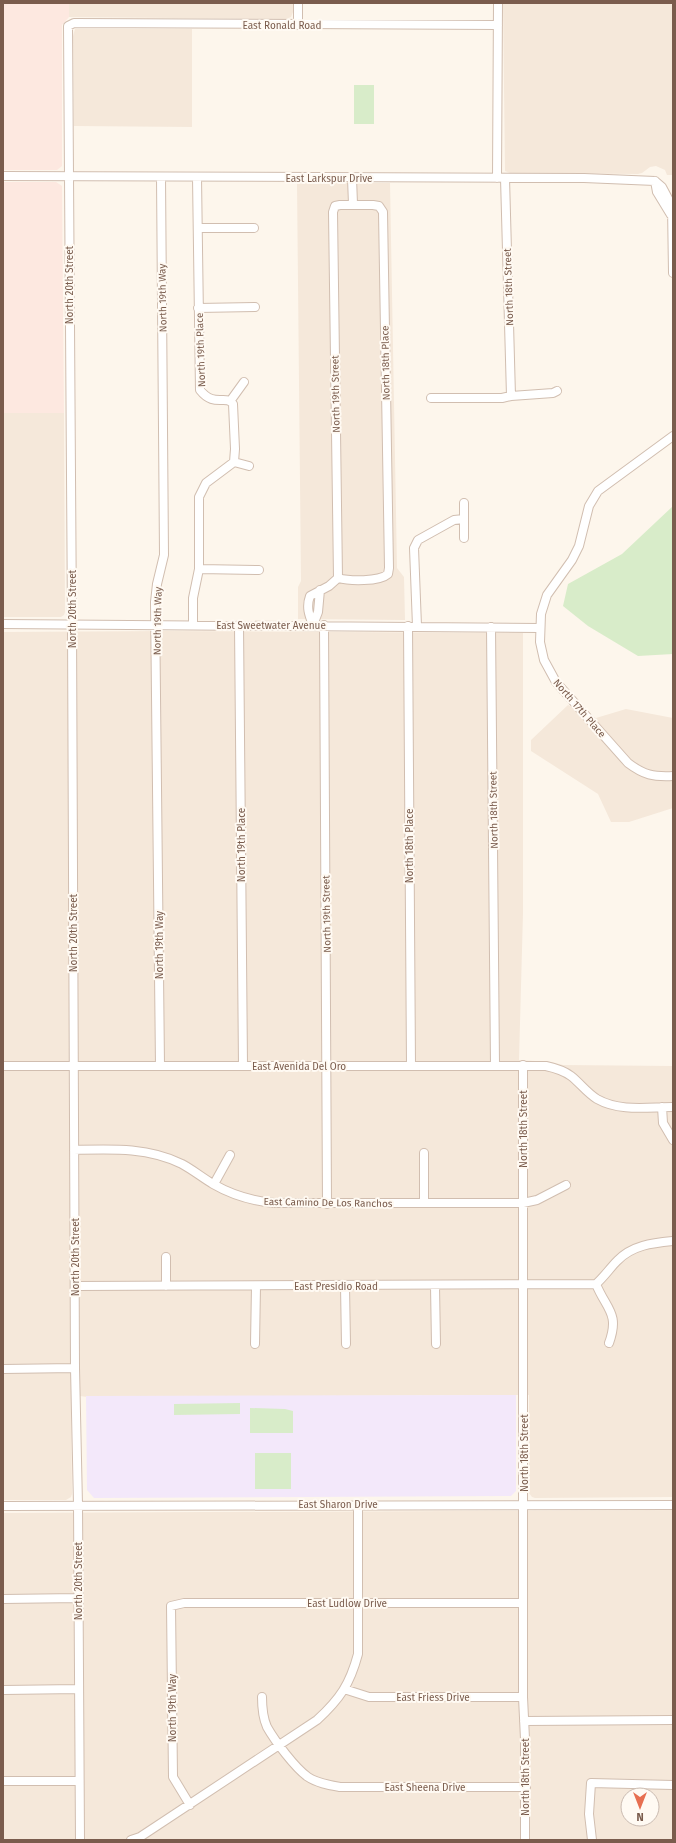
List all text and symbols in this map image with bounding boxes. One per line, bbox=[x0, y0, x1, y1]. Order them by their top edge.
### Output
street label: East Ronald Road bbox=[242, 20, 322, 32]
street label: East Larkspur Drive bbox=[285, 173, 373, 185]
street label: North 20th Street bbox=[64, 245, 76, 324]
street label: North 18th Street bbox=[502, 248, 516, 326]
street label: North 19th Way bbox=[156, 264, 170, 332]
street label: North 19th Place bbox=[194, 313, 208, 387]
street label: North 18th Place bbox=[379, 326, 393, 400]
street label: North 19th Street bbox=[329, 355, 343, 433]
street label: North 20th Street bbox=[67, 569, 79, 648]
street label: North 19th Way bbox=[151, 587, 165, 655]
street label: East Sweetwater Avenue bbox=[216, 620, 326, 632]
street label: North 17th Place bbox=[551, 677, 608, 740]
street label: North 18th Street bbox=[487, 771, 501, 849]
street label: North 19th Place bbox=[236, 808, 248, 882]
street label: North 18th Place bbox=[404, 809, 416, 883]
street label: North 19th Street bbox=[320, 875, 334, 953]
street label: North 20th Street bbox=[68, 893, 80, 972]
street label: North 19th Way bbox=[154, 911, 166, 979]
street label: East Avenida Del Oro bbox=[252, 1061, 346, 1073]
street label: North 18th Street bbox=[518, 1090, 530, 1168]
street label: East Camino De Los Ranchos bbox=[263, 1196, 393, 1210]
street label: North 20th Street bbox=[70, 1217, 82, 1296]
street label: East Presidio Road bbox=[294, 1281, 378, 1293]
street label: North 18th Street bbox=[519, 1414, 531, 1492]
street label: East Sharon Drive bbox=[298, 1499, 378, 1511]
street label: North 20th Street bbox=[73, 1541, 85, 1620]
street label: East Ludlow Drive bbox=[307, 1598, 387, 1610]
street label: North 19th Way bbox=[167, 1674, 179, 1742]
street label: East Friess Drive bbox=[396, 1692, 470, 1704]
street label: North 18th Street bbox=[520, 1738, 532, 1816]
street label: East Sheena Drive bbox=[384, 1782, 466, 1794]
north arrow bbox=[620, 1787, 660, 1827]
text: N bbox=[636, 1810, 644, 1823]

